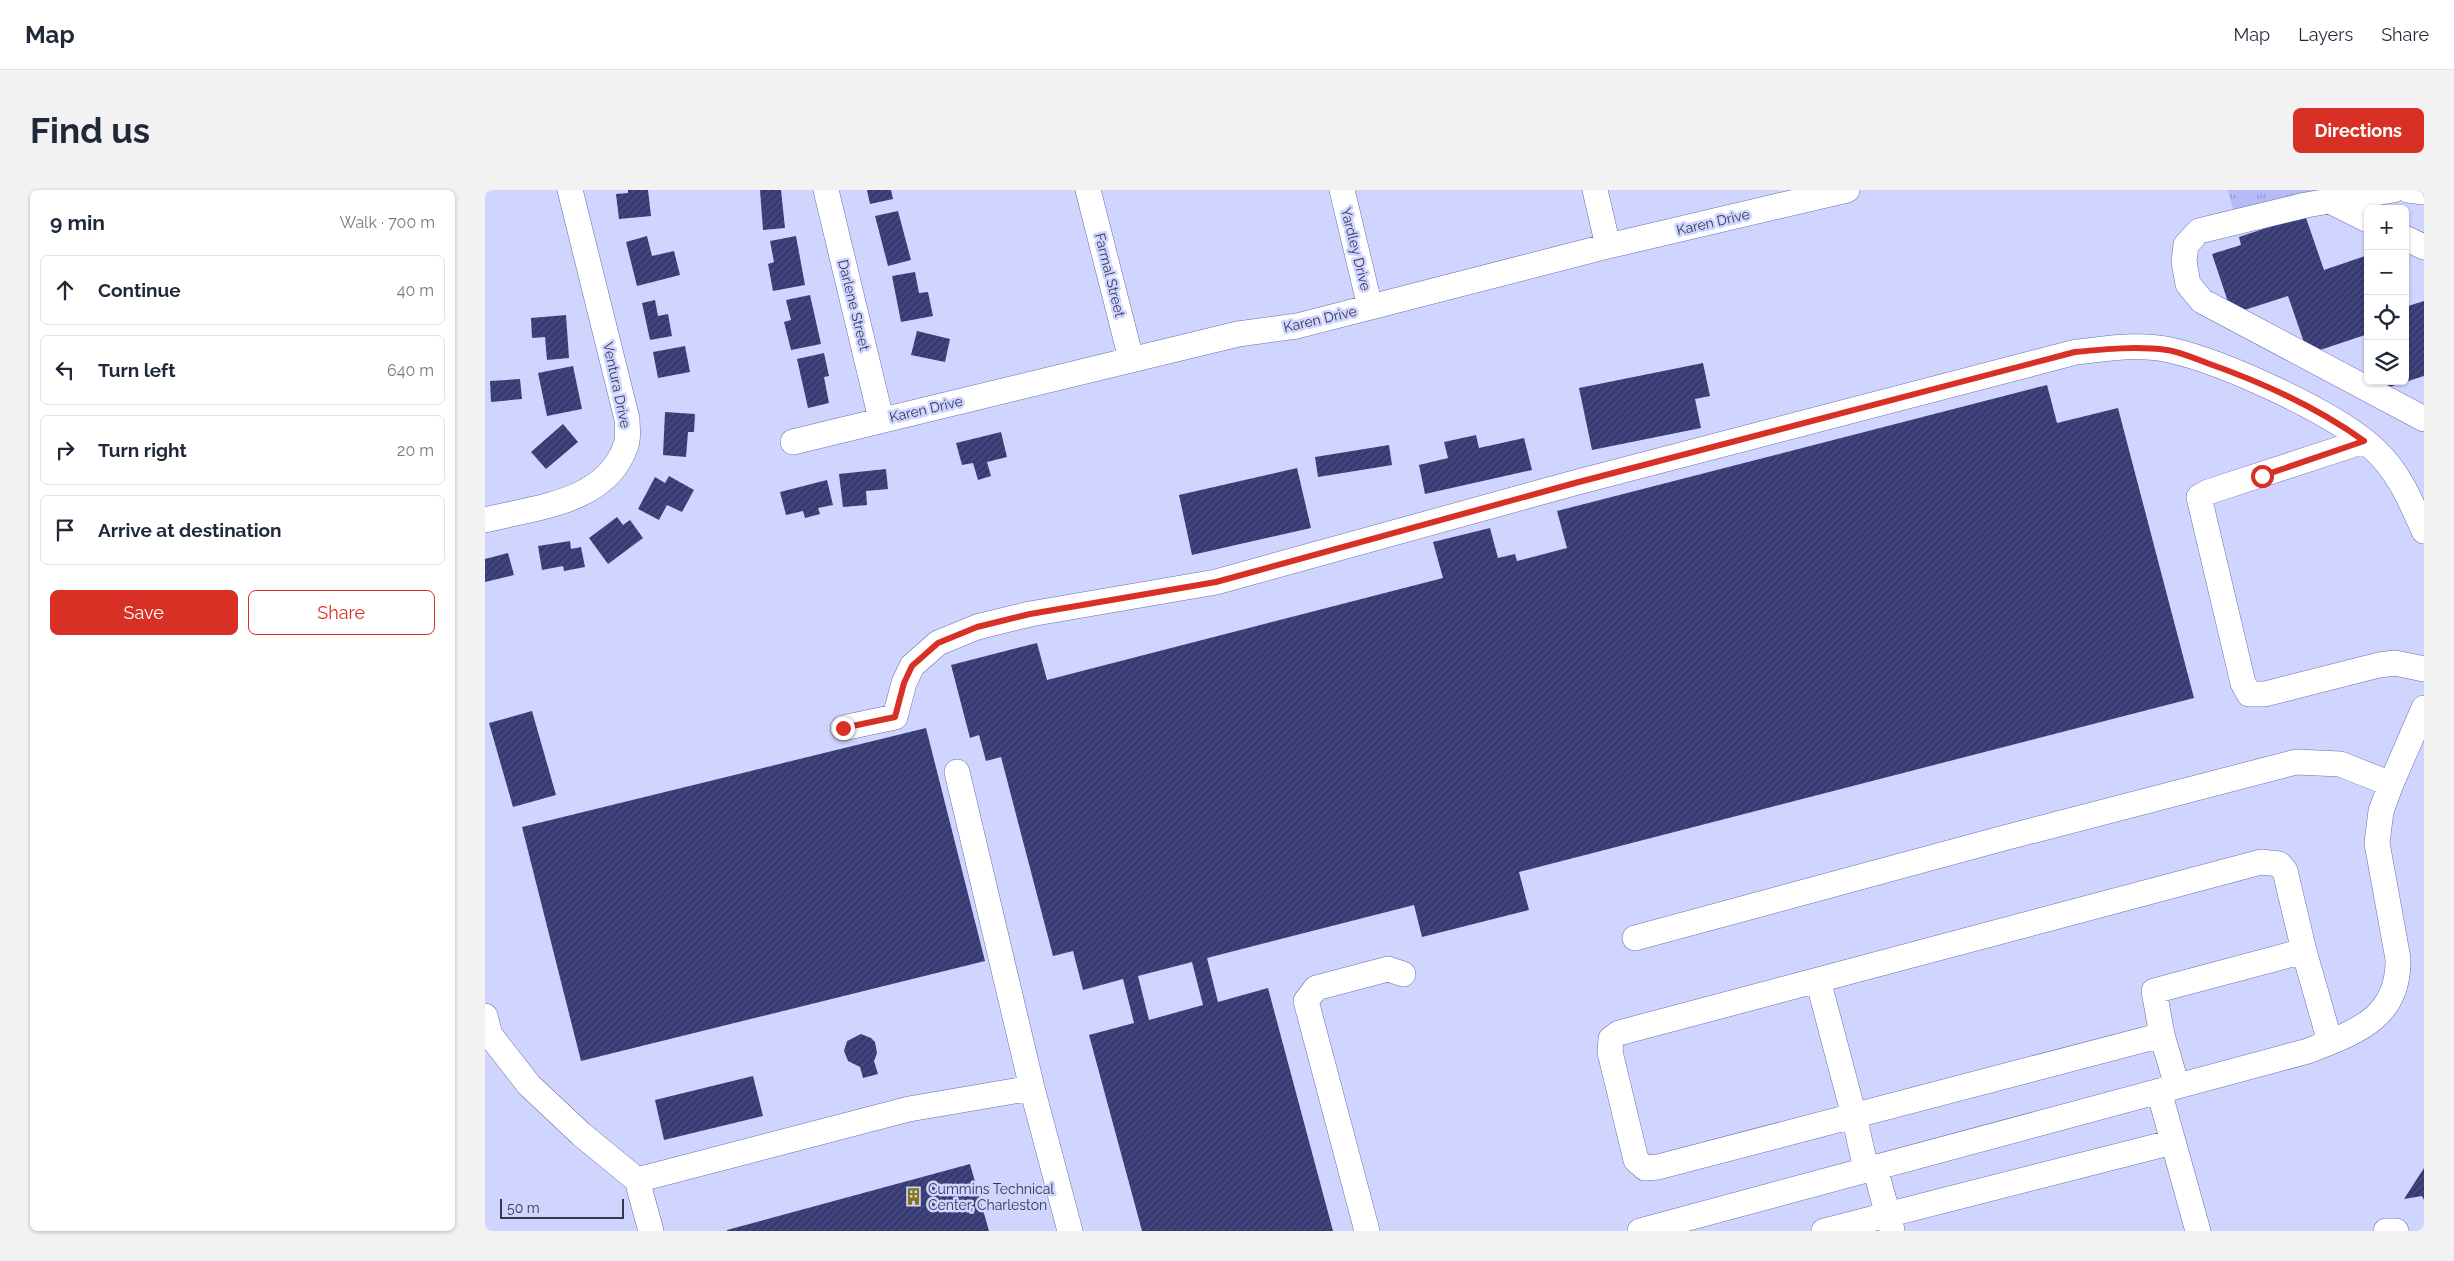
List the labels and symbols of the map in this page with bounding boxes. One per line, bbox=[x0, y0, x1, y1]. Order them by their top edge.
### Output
street label: Yardley Drive bbox=[1338, 206, 1374, 292]
street label: Karen Drive bbox=[1675, 206, 1751, 238]
street label: Farmal Street bbox=[1092, 231, 1128, 319]
street label: Darlene Street bbox=[835, 258, 873, 352]
street label: Karen Drive bbox=[1282, 303, 1358, 335]
street label: Ventura Drive bbox=[600, 341, 634, 429]
street label: Karen Drive bbox=[888, 393, 964, 425]
route start bbox=[2251, 465, 2274, 488]
route end bbox=[832, 717, 855, 740]
place label: Cummins Technical Center, Charleston bbox=[928, 1181, 1054, 1213]
building icon: Cummins Technical Center, Charleston bbox=[904, 1187, 924, 1207]
scale bar bbox=[500, 1196, 624, 1219]

